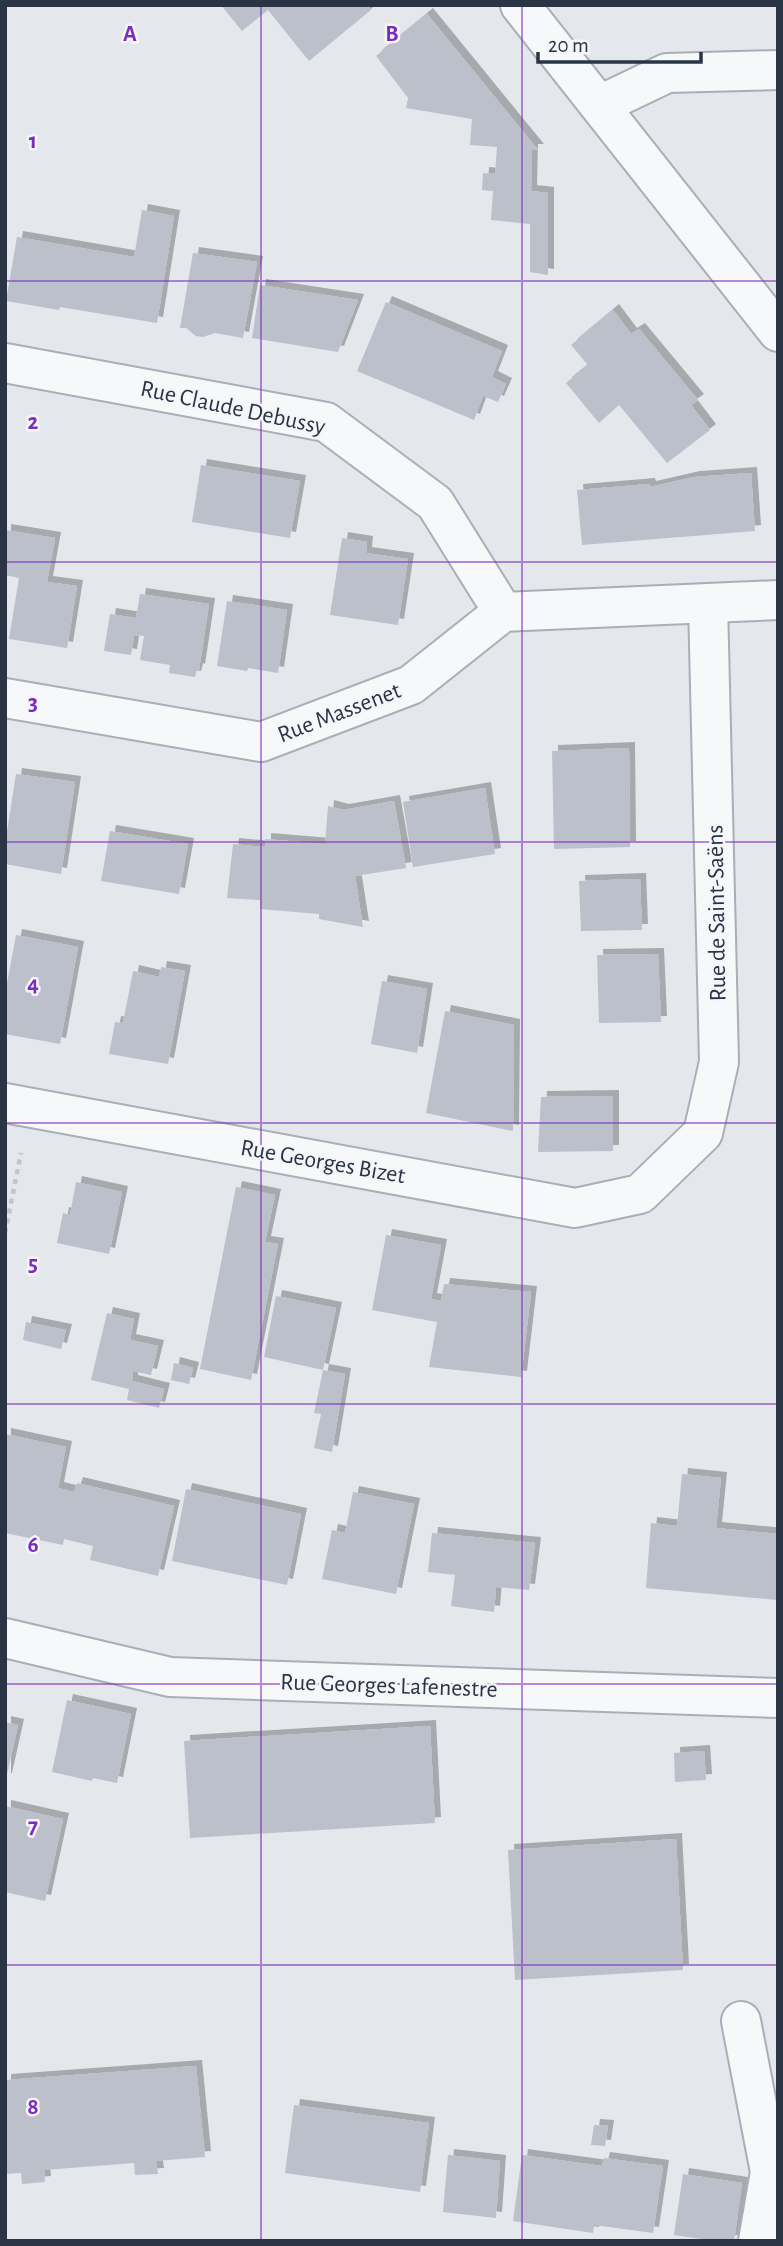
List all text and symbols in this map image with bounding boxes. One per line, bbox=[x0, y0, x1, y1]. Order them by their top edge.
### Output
scale bar bbox=[538, 21, 701, 65]
text: A bbox=[123, 23, 137, 46]
text: B bbox=[385, 23, 399, 46]
text: 20 m bbox=[548, 35, 589, 56]
text: 1 bbox=[29, 130, 37, 153]
street label: Rue Claude Debussy bbox=[138, 377, 327, 439]
text: 2 bbox=[28, 411, 39, 434]
street label: Rue Massenet bbox=[274, 678, 405, 747]
text: 3 bbox=[28, 692, 38, 715]
street label: Rue de Saint-Saëns bbox=[703, 824, 731, 1001]
text: 4 bbox=[27, 973, 39, 996]
street label: Rue Georges Bizet bbox=[239, 1136, 407, 1188]
text: 5 bbox=[28, 1253, 38, 1276]
text: 6 bbox=[27, 1534, 39, 1557]
street label: Rue Georges Lafenestre bbox=[280, 1670, 498, 1702]
text: 7 bbox=[28, 1815, 38, 1838]
text: 8 bbox=[27, 2096, 39, 2119]

